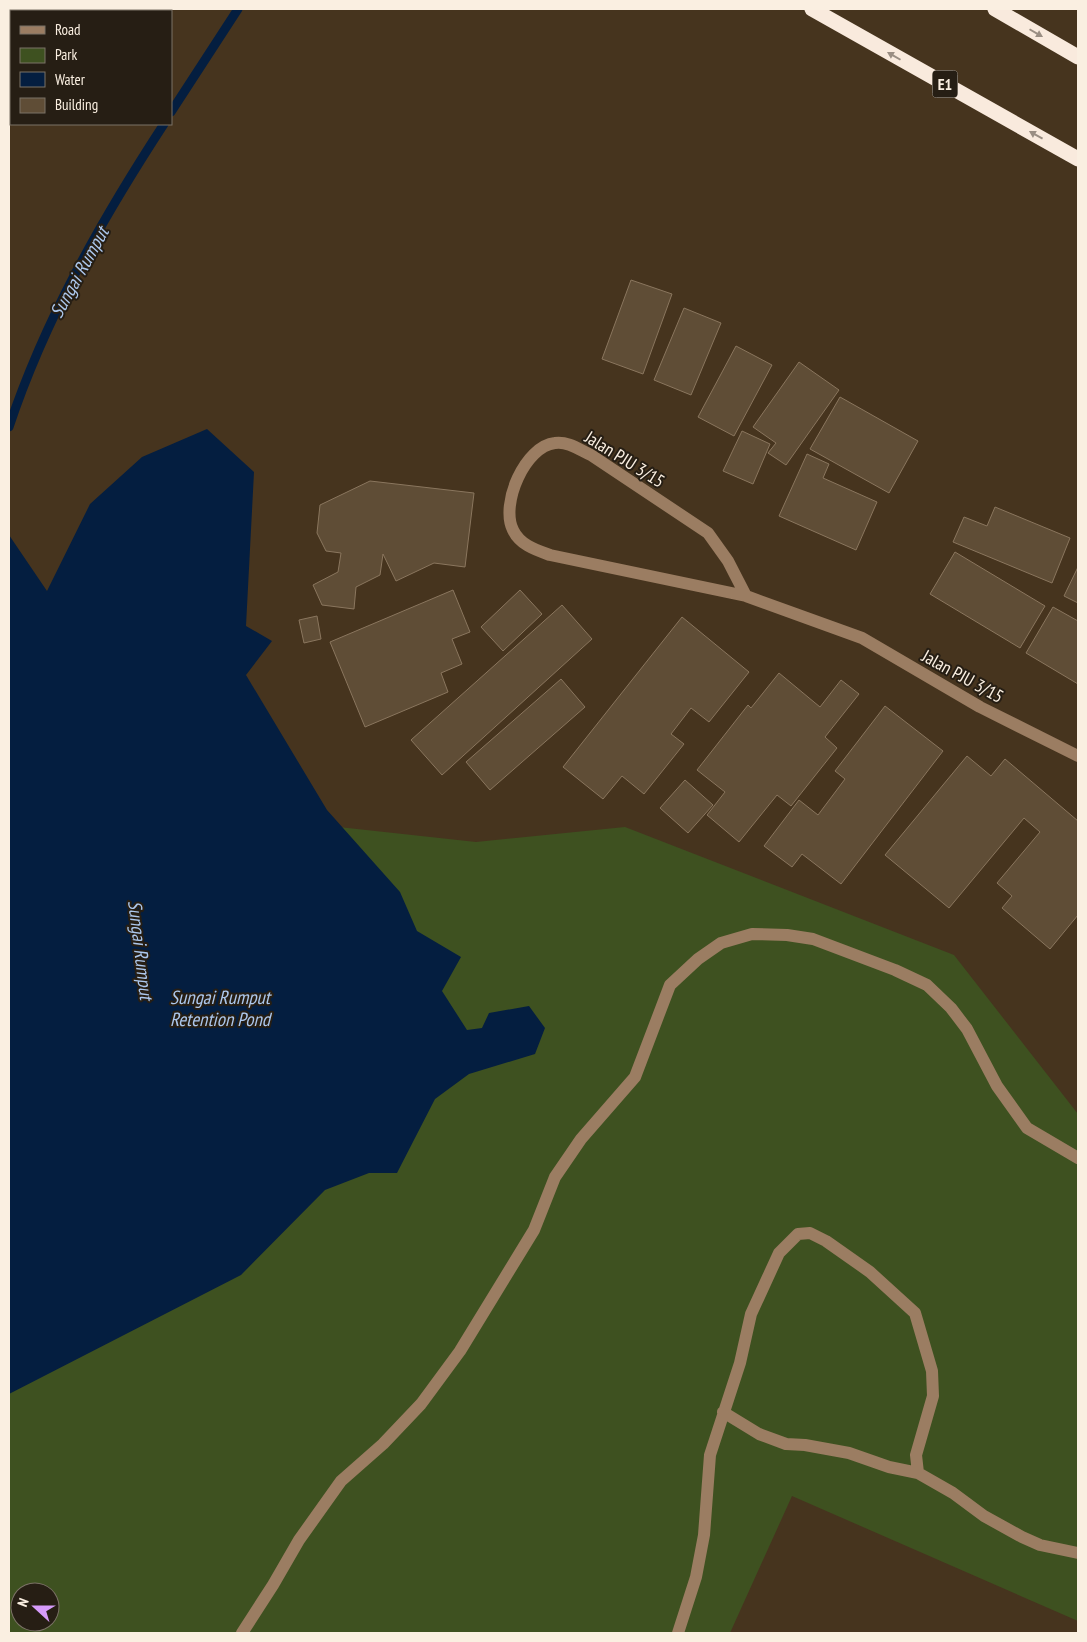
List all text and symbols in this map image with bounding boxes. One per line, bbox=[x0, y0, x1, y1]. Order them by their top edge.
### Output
legend bbox=[10, 10, 172, 125]
text: Road bbox=[55, 20, 81, 39]
one-way arrow bbox=[1030, 28, 1043, 37]
text: Park bbox=[55, 45, 77, 64]
one-way arrow bbox=[887, 51, 901, 60]
text: Water bbox=[55, 70, 86, 89]
road number: E1 bbox=[932, 70, 958, 98]
text: Building bbox=[55, 95, 98, 114]
one-way arrow bbox=[1029, 131, 1042, 140]
water label: Sungai Rumput bbox=[44, 220, 115, 322]
street label: Jalan PJU 3/15 bbox=[580, 425, 669, 493]
street label: Jalan PJU 3/15 bbox=[917, 644, 1008, 708]
water label: Sungai Rumput bbox=[123, 899, 159, 1004]
water label: Sungai Rumput Retention Pond bbox=[170, 985, 273, 1031]
north arrow bbox=[10, 1582, 60, 1632]
text: N bbox=[13, 1596, 33, 1609]

